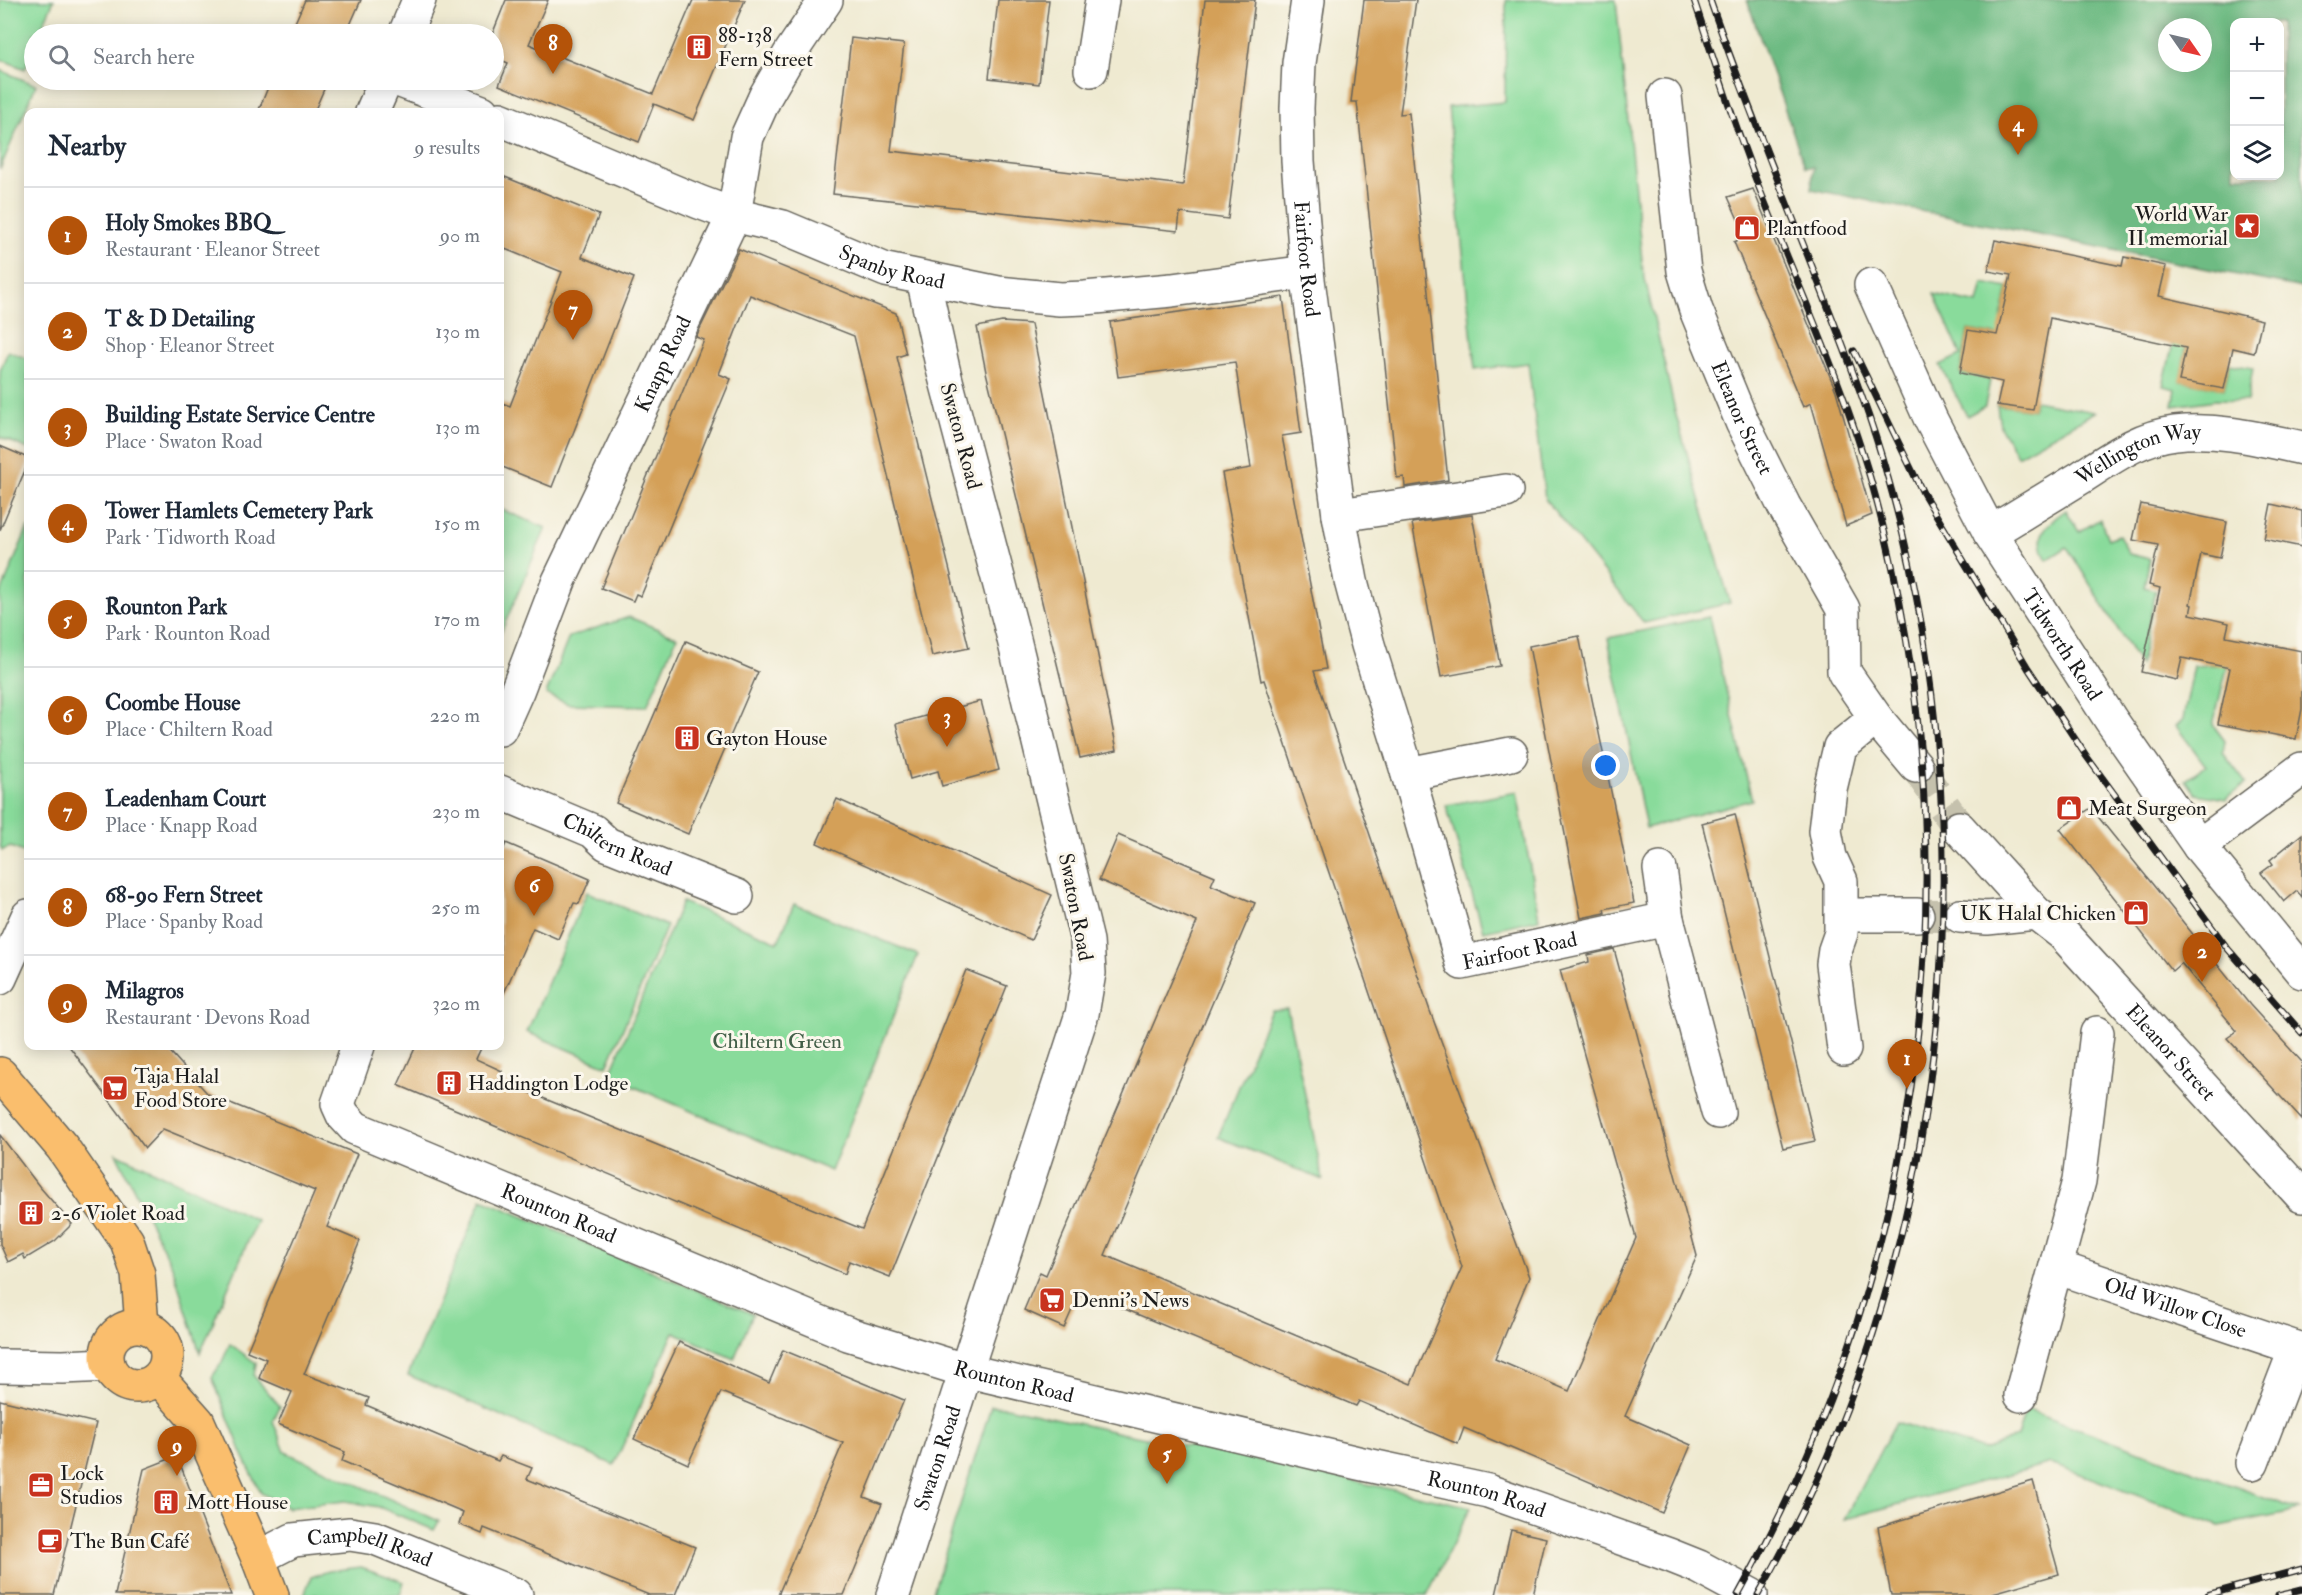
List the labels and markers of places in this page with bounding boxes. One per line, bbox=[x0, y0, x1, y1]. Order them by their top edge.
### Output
place label: 88-138 Fern Street bbox=[718, 22, 813, 73]
pin: 8 bbox=[534, 25, 572, 74]
building icon: 88-138 Fern Street bbox=[684, 32, 714, 62]
pin: 4 bbox=[1998, 106, 2038, 155]
place label: World War II memorial bbox=[2128, 201, 2229, 252]
place icon: World War II memorial bbox=[2232, 211, 2262, 241]
shop icon: Plantfood bbox=[1732, 213, 1762, 243]
place label: Plantfood bbox=[1766, 215, 1848, 242]
pin: 7 bbox=[554, 290, 592, 340]
pin: 3 bbox=[928, 698, 966, 747]
building icon: Gayton House bbox=[672, 723, 702, 753]
place label: Gayton House bbox=[706, 725, 828, 752]
shop icon: Meat Surgeon bbox=[2054, 793, 2084, 823]
place label: Meat Surgeon bbox=[2088, 795, 2207, 822]
pin: 6 bbox=[514, 866, 554, 916]
shop icon: UK Halal Chicken bbox=[2121, 898, 2151, 928]
place label: UK Halal Chicken bbox=[1960, 900, 2116, 927]
pin: 2 bbox=[2182, 932, 2222, 982]
pin: 1 bbox=[1888, 1040, 1926, 1089]
place label: Taja Halal Food Store bbox=[134, 1063, 227, 1114]
building icon: Haddington Lodge bbox=[434, 1068, 464, 1098]
place label: Haddington Lodge bbox=[468, 1070, 628, 1097]
supermarket icon: Taja Halal Food Store bbox=[100, 1073, 130, 1103]
building icon: 2-6 Violet Road bbox=[16, 1198, 46, 1228]
place label: 2-6 Violet Road bbox=[51, 1200, 186, 1227]
supermarket icon: Denni's News bbox=[1037, 1285, 1067, 1315]
place label: Denni's News bbox=[1072, 1287, 1189, 1314]
pin: 9 bbox=[158, 1426, 196, 1476]
pin: 5 bbox=[1148, 1434, 1186, 1484]
place label: Lock Studios bbox=[60, 1460, 122, 1511]
office icon: Lock Studios bbox=[26, 1470, 56, 1500]
building icon: Mott House bbox=[151, 1487, 181, 1517]
place label: Mott House bbox=[186, 1489, 288, 1516]
cafe icon: The Bun Café bbox=[35, 1526, 65, 1556]
place label: The Bun Café bbox=[70, 1528, 189, 1555]

